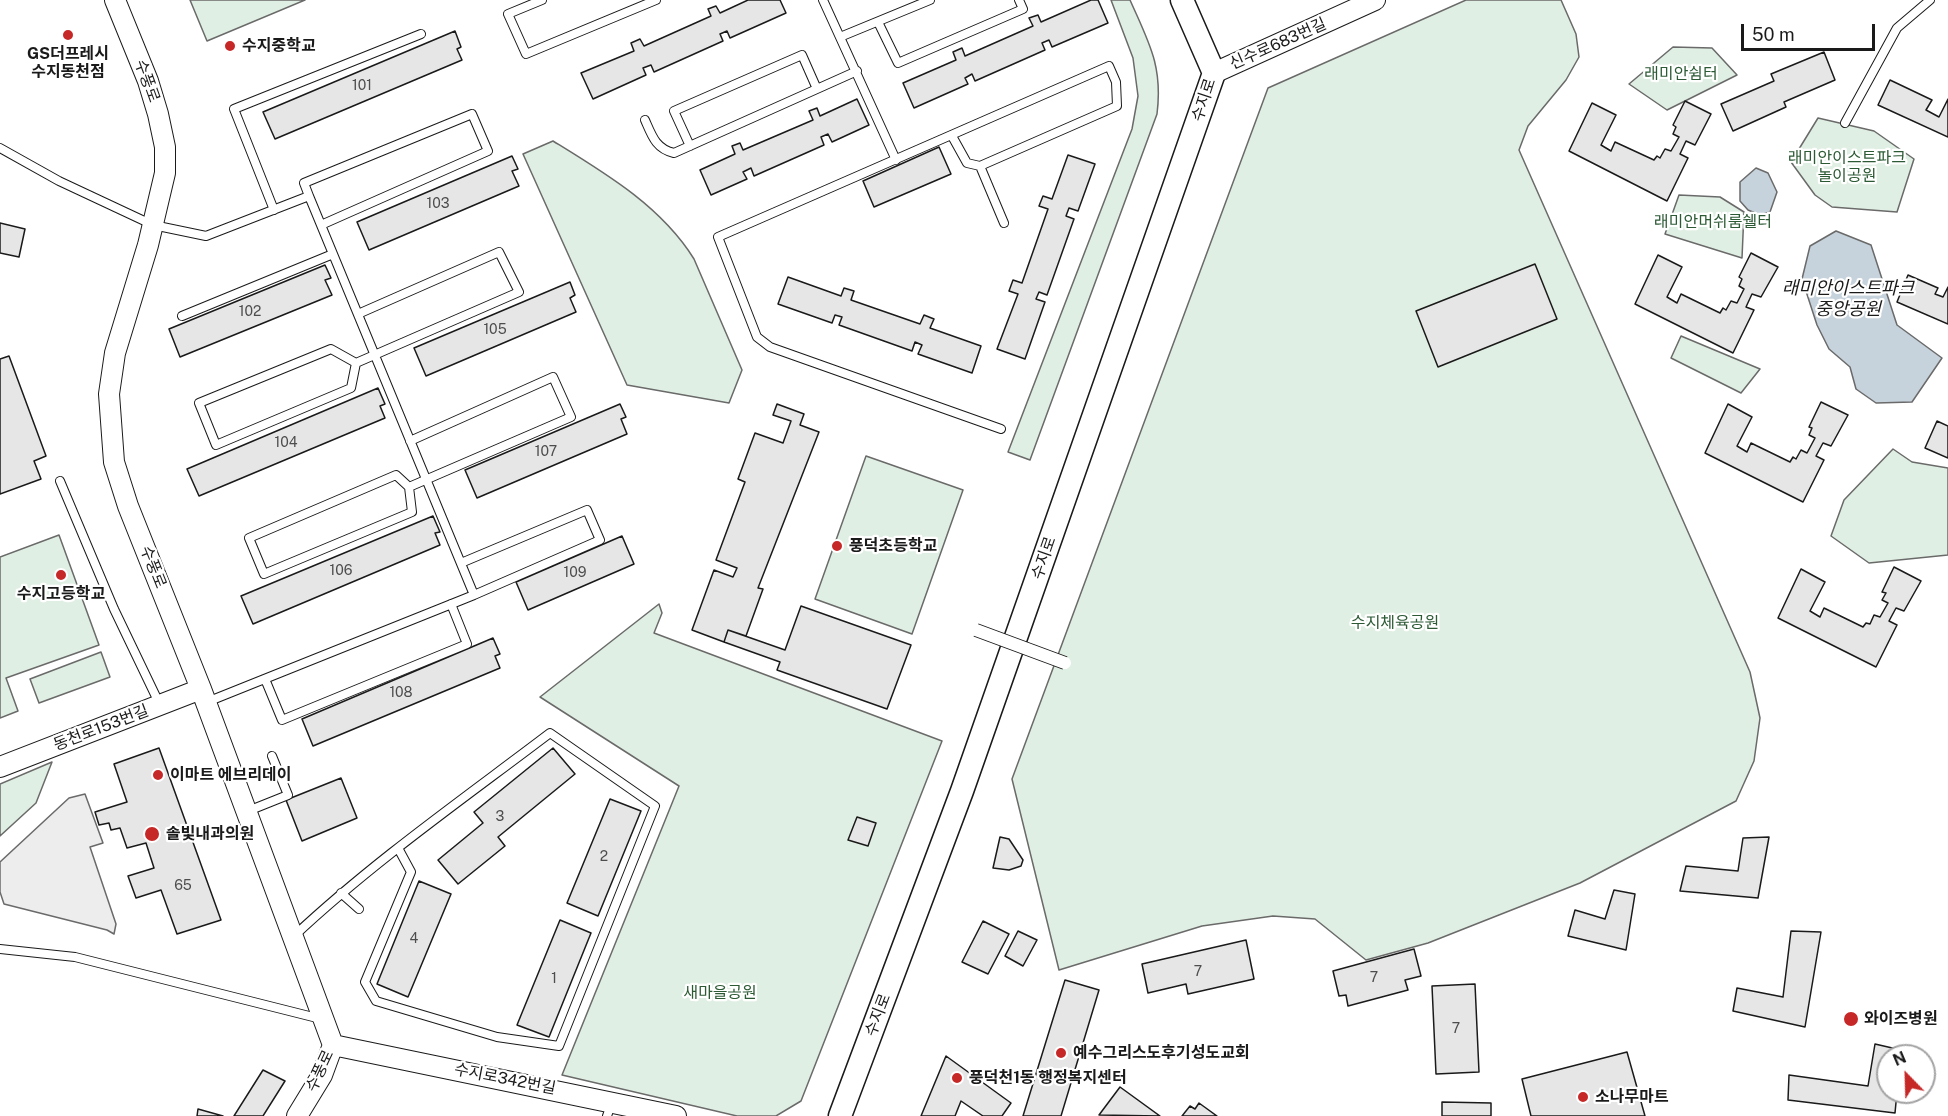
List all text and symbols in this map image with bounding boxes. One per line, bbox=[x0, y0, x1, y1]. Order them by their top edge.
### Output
scale bar bbox=[1744, 12, 1878, 50]
street label: 신수로683번길 bbox=[1227, 14, 1329, 74]
text: 50 m bbox=[1752, 24, 1795, 45]
marker: GS더프레시 수지동천점 bbox=[61, 28, 75, 42]
place label: 수지중학교 bbox=[242, 36, 316, 56]
marker: 수지중학교 bbox=[223, 39, 237, 53]
place label: GS더프레시 수지동천점 bbox=[27, 44, 109, 82]
street label: 수풍로 bbox=[130, 57, 164, 105]
park label: 래미안쉼터 bbox=[1644, 64, 1718, 84]
street label: 수지로 bbox=[1188, 76, 1220, 124]
house number: 101 bbox=[352, 78, 372, 94]
park label: 래미안이스트파크 놀이공원 bbox=[1788, 148, 1906, 186]
house number: 103 bbox=[427, 196, 449, 212]
park label: 래미안머쉬룸쉘터 bbox=[1654, 212, 1772, 232]
water label: 래미안이스트파크 중앙공원 bbox=[1782, 277, 1914, 320]
house number: 102 bbox=[239, 304, 261, 320]
house number: 105 bbox=[483, 322, 507, 338]
house number: 104 bbox=[274, 435, 298, 451]
house number: 107 bbox=[535, 444, 557, 460]
street label: 수지로 bbox=[1028, 534, 1060, 582]
place label: 풍덕초등학교 bbox=[849, 536, 937, 556]
marker: 풍덕초등학교 bbox=[830, 539, 844, 553]
street label: 수풍로 bbox=[136, 543, 170, 591]
house number: 106 bbox=[330, 563, 352, 579]
house number: 109 bbox=[564, 565, 586, 581]
marker: 수지고등학교 bbox=[54, 568, 68, 582]
place label: 수지고등학교 bbox=[17, 584, 105, 604]
park label: 수지체육공원 bbox=[1351, 613, 1439, 633]
house number: 108 bbox=[389, 685, 413, 701]
street label: 동천로153번길 bbox=[51, 701, 151, 755]
place label: 이마트 에브리데이 bbox=[170, 765, 291, 785]
marker: 이마트 에브리데이 bbox=[151, 768, 165, 782]
house number: 3 bbox=[496, 809, 504, 825]
place label: 솔빛내과의원 bbox=[166, 824, 254, 844]
marker: 솔빛내과의원 bbox=[143, 825, 161, 843]
house number: 2 bbox=[600, 849, 608, 865]
house number: 65 bbox=[174, 878, 192, 894]
house number: 4 bbox=[410, 931, 418, 947]
house number: 7 bbox=[1194, 964, 1202, 980]
house number: 7 bbox=[1370, 970, 1378, 986]
house number: 1 bbox=[551, 971, 557, 987]
park label: 새마을공원 bbox=[683, 983, 757, 1003]
street label: 수지로 bbox=[861, 991, 895, 1039]
place label: 와이즈병원 bbox=[1864, 1009, 1938, 1029]
marker: 와이즈병원 bbox=[1842, 1010, 1860, 1028]
house number: 7 bbox=[1452, 1021, 1460, 1037]
place label: 예수그리스도후기성도교회 bbox=[1073, 1043, 1250, 1063]
north arrow bbox=[1876, 1044, 1936, 1104]
marker: 예수그리스도후기성도교회 bbox=[1054, 1046, 1068, 1060]
street label: 수풍로 bbox=[302, 1047, 338, 1095]
text: N bbox=[1890, 1048, 1909, 1070]
street label: 수지로342번길 bbox=[452, 1060, 558, 1098]
place label: 풍덕천1동 행정복지센터 bbox=[969, 1068, 1127, 1088]
marker: 풍덕천1동 행정복지센터 bbox=[950, 1071, 964, 1085]
place label: 소나무마트 bbox=[1595, 1087, 1669, 1107]
marker: 소나무마트 bbox=[1576, 1090, 1590, 1104]

